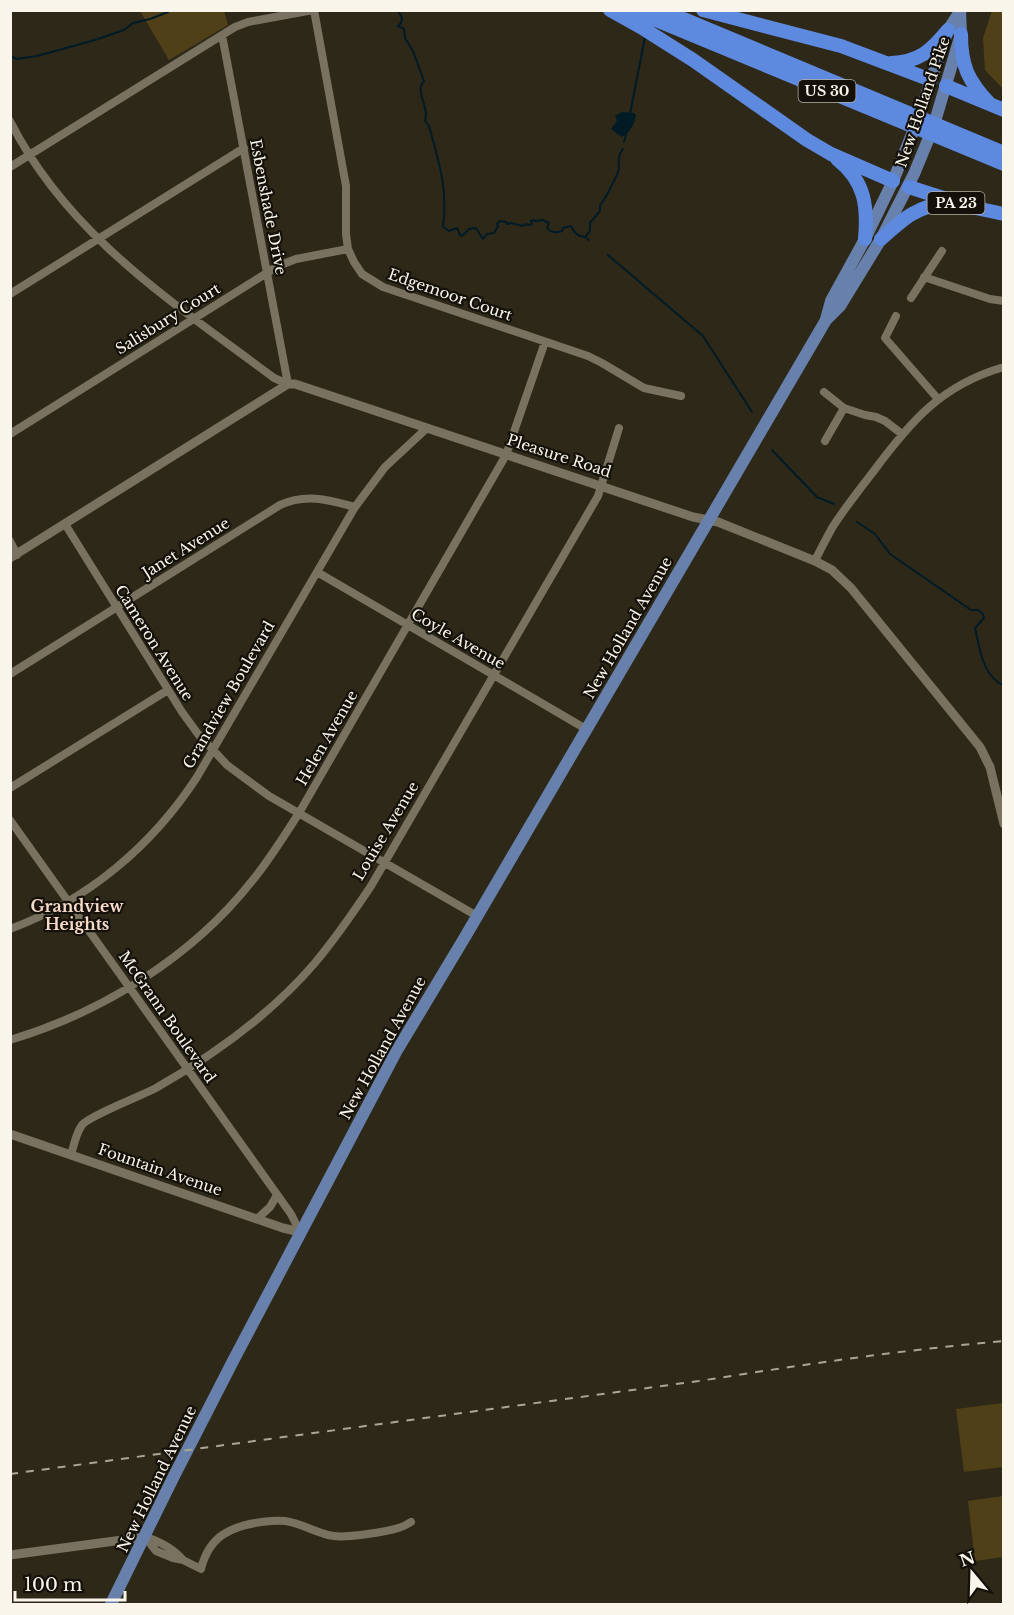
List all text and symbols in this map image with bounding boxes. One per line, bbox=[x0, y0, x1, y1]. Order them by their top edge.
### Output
street label: New Holland Pike bbox=[891, 34, 954, 170]
road number: US 30 bbox=[798, 80, 856, 102]
street label: Esbenshade Drive bbox=[246, 137, 291, 276]
road number: PA 23 bbox=[928, 192, 984, 214]
street label: Edgemoor Court bbox=[386, 264, 515, 325]
street label: Salisbury Court bbox=[112, 279, 224, 358]
street label: Pleasure Road bbox=[504, 430, 614, 481]
street label: Janet Avenue bbox=[137, 513, 233, 583]
street label: New Holland Avenue bbox=[579, 553, 676, 702]
street label: Cameron Avenue bbox=[111, 581, 198, 704]
street label: Coyle Avenue bbox=[408, 604, 509, 673]
street label: Grandview Boulevard bbox=[179, 618, 279, 772]
street label: Helen Avenue bbox=[292, 687, 361, 789]
street label: Louise Avenue bbox=[349, 778, 423, 884]
district label: Grandview Heights bbox=[31, 896, 124, 934]
street label: McGrann Boulevard bbox=[115, 947, 220, 1086]
street label: New Holland Avenue bbox=[335, 973, 430, 1123]
street label: Fountain Avenue bbox=[96, 1139, 225, 1200]
street label: New Holland Avenue bbox=[113, 1402, 200, 1555]
north arrow bbox=[942, 1543, 1002, 1603]
text: N bbox=[957, 1547, 977, 1571]
scale bar bbox=[15, 1564, 124, 1602]
text: 100 m bbox=[24, 1574, 82, 1596]

